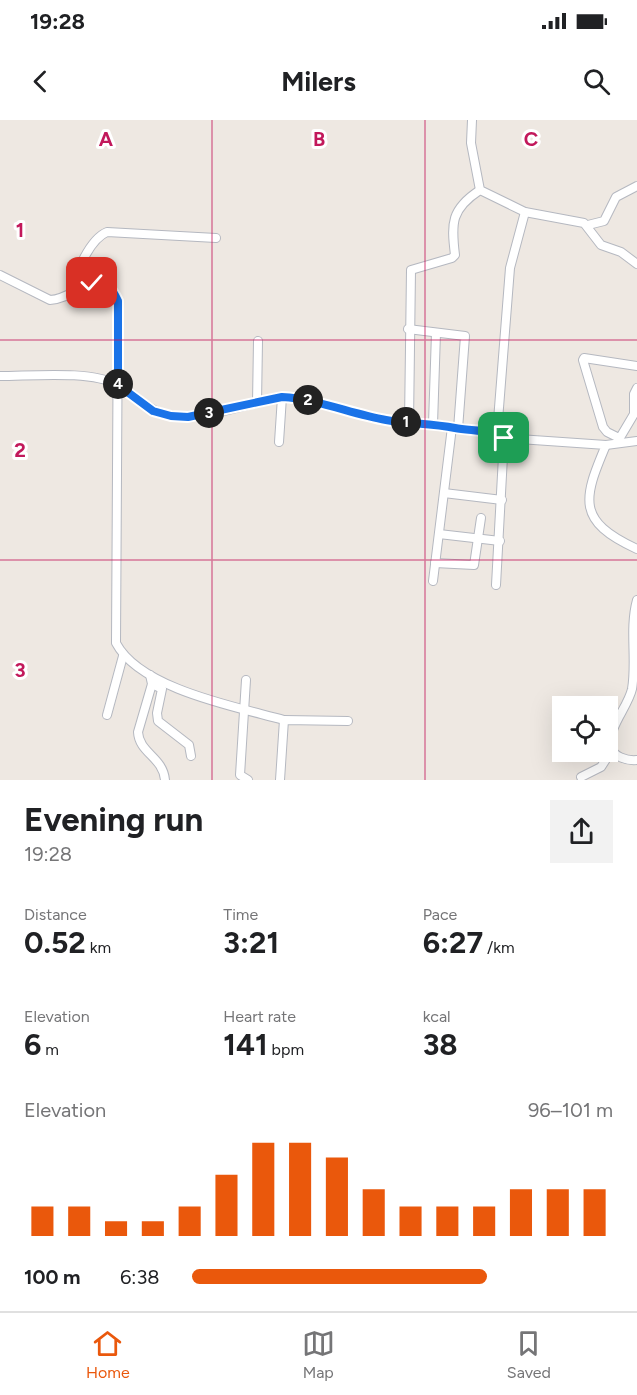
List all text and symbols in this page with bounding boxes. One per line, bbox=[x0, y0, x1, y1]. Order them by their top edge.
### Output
text: 19:28 bbox=[30, 8, 85, 35]
icon: back bbox=[24, 65, 57, 98]
text: Milers bbox=[281, 65, 356, 98]
icon: search bbox=[580, 65, 613, 98]
text: A bbox=[99, 127, 114, 151]
text: B bbox=[313, 127, 325, 151]
text: C bbox=[524, 127, 538, 151]
text: 1 bbox=[16, 218, 24, 242]
pin bbox=[66, 257, 117, 308]
icon: check bbox=[75, 266, 108, 299]
pin: 4 bbox=[103, 369, 133, 399]
text: 4 bbox=[113, 374, 123, 393]
pin: 2 bbox=[293, 385, 323, 415]
text: 2 bbox=[303, 390, 313, 409]
pin: 3 bbox=[194, 398, 224, 428]
text: 3 bbox=[205, 403, 213, 422]
pin: 1 bbox=[391, 407, 421, 437]
text: 1 bbox=[403, 412, 409, 431]
pin bbox=[478, 412, 529, 463]
icon: arrive bbox=[487, 421, 520, 454]
text: 2 bbox=[14, 438, 26, 462]
text: 3 bbox=[14, 658, 26, 682]
map controls bbox=[552, 696, 618, 762]
button: locate bbox=[552, 696, 618, 762]
text: Evening run bbox=[24, 800, 203, 839]
button: share bbox=[550, 800, 613, 863]
text: 19:28 bbox=[24, 842, 72, 866]
text: Distance bbox=[24, 905, 87, 924]
text: Time bbox=[223, 905, 258, 924]
text: Pace bbox=[423, 905, 457, 924]
text: 0.52 bbox=[24, 924, 86, 961]
text: 3:21 bbox=[223, 924, 279, 961]
text: 6:27 bbox=[423, 924, 483, 961]
text: km bbox=[86, 938, 111, 957]
text: /km bbox=[483, 938, 515, 957]
text: Elevation bbox=[24, 1007, 90, 1026]
text: Heart rate bbox=[223, 1007, 296, 1026]
text: kcal bbox=[423, 1007, 451, 1026]
text: 6 bbox=[24, 1026, 41, 1063]
text: 141 bbox=[223, 1026, 268, 1063]
text: 38 bbox=[423, 1026, 458, 1063]
text: m bbox=[41, 1040, 59, 1059]
text: bpm bbox=[268, 1040, 304, 1059]
text: Elevation bbox=[24, 1098, 106, 1122]
text: 96–101 m bbox=[528, 1098, 613, 1122]
text: 100 m bbox=[24, 1265, 81, 1289]
text: 6:38 bbox=[120, 1265, 160, 1289]
tab: Home bbox=[86, 1327, 130, 1382]
tab: Map bbox=[302, 1327, 335, 1382]
tab: Saved bbox=[507, 1327, 551, 1382]

